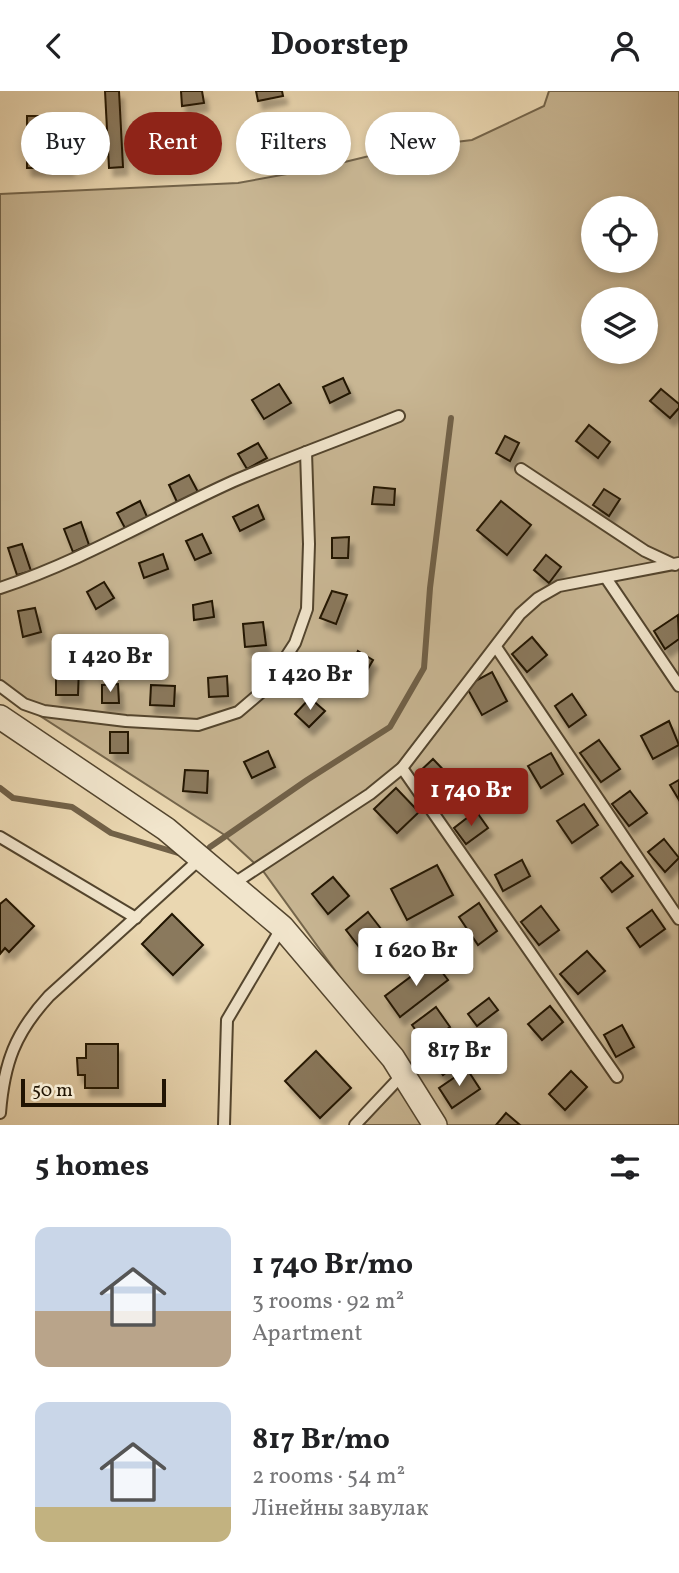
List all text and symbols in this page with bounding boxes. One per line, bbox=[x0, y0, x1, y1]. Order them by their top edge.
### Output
text: Doorstep bbox=[270, 24, 409, 68]
icon: back bbox=[35, 27, 73, 65]
icon: person bbox=[606, 27, 644, 65]
chip: Buy bbox=[21, 112, 110, 175]
chip: Rent bbox=[124, 112, 222, 175]
chip: Filters bbox=[236, 112, 351, 175]
chip: New bbox=[365, 112, 460, 175]
map controls bbox=[581, 196, 658, 364]
button: locate bbox=[581, 196, 658, 273]
button: layers bbox=[581, 287, 658, 364]
pin: 1 420 Br bbox=[38, 635, 182, 694]
text: 1 420 Br bbox=[68, 641, 152, 673]
pin: 1 420 Br bbox=[238, 653, 382, 712]
text: 1 420 Br bbox=[268, 659, 352, 691]
pin: 1 740 Br bbox=[399, 769, 543, 828]
text: 1 740 Br bbox=[430, 775, 512, 807]
pin: 1 620 Br bbox=[344, 929, 488, 988]
text: 1 620 Br bbox=[374, 935, 458, 967]
pin: 817 Br bbox=[402, 1028, 516, 1088]
text: 817 Br bbox=[427, 1035, 491, 1067]
scale bar bbox=[21, 1076, 166, 1108]
text: 50 m bbox=[32, 1078, 73, 1104]
text: 5 homes bbox=[35, 1146, 149, 1188]
icon: filters bbox=[606, 1148, 644, 1186]
text: 1 740 Br/mo bbox=[252, 1244, 413, 1286]
icon: home bbox=[91, 1255, 175, 1339]
text: 3 rooms · 92 m² bbox=[252, 1286, 404, 1318]
text: Apartment bbox=[252, 1318, 363, 1350]
text: 817 Br/mo bbox=[252, 1419, 390, 1461]
icon: home bbox=[91, 1430, 175, 1514]
text: 2 rooms · 54 m² bbox=[252, 1461, 405, 1493]
text: Лінейны завулак bbox=[252, 1493, 428, 1525]

